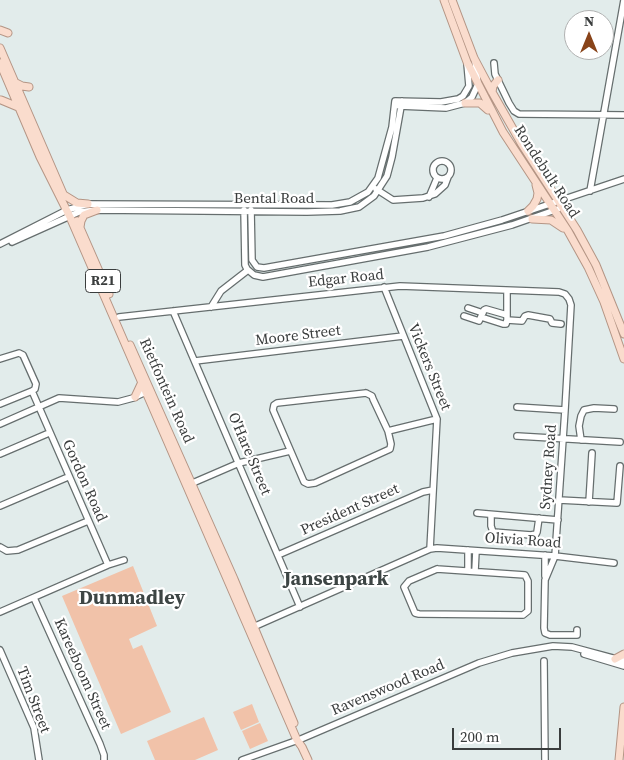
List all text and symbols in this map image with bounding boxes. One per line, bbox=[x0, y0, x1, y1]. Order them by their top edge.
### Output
north arrow bbox=[564, 10, 614, 60]
text: N bbox=[584, 11, 594, 31]
street label: Rondebult Road bbox=[509, 122, 583, 222]
street label: Bental Road bbox=[234, 190, 314, 208]
street label: Edgar Road bbox=[307, 266, 385, 292]
road number: R21 bbox=[86, 270, 120, 292]
street label: Vickers Street bbox=[403, 321, 455, 413]
street label: Moore Street bbox=[254, 322, 342, 350]
street label: Rietfontein Road bbox=[135, 336, 197, 446]
street label: O'Hare Street bbox=[224, 410, 274, 498]
street label: Sydney Road bbox=[537, 424, 561, 510]
street label: Gordon Road bbox=[58, 437, 110, 525]
street label: President Street bbox=[298, 480, 402, 540]
street label: Olivia Road bbox=[484, 529, 562, 553]
district label: Jansenpark bbox=[284, 568, 388, 592]
district label: Dunmadley bbox=[79, 587, 185, 611]
street label: Kareeboom Street bbox=[49, 616, 115, 732]
street label: Ravenswood Road bbox=[329, 656, 447, 720]
street label: Tim Street bbox=[12, 664, 54, 736]
scale bar bbox=[454, 718, 563, 750]
text: 200 m bbox=[460, 726, 500, 747]

